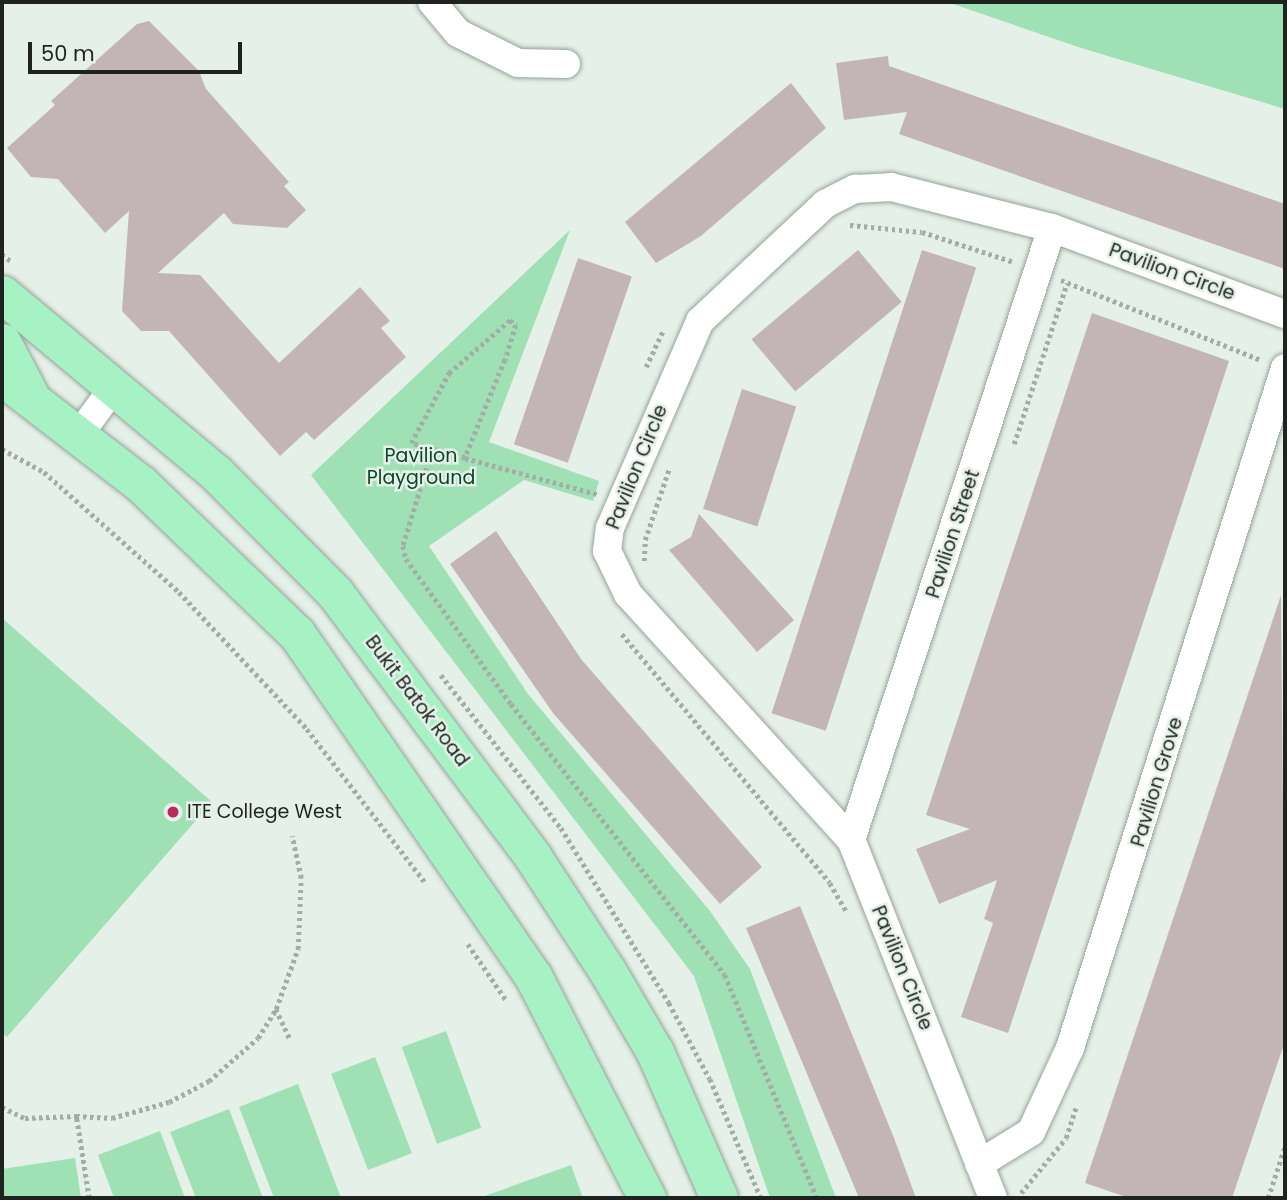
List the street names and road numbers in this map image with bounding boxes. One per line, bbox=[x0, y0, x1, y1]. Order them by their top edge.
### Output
street label: Pavilion Circle bbox=[1106, 239, 1238, 305]
street label: Pavilion Circle bbox=[602, 401, 672, 533]
street label: Pavilion Street bbox=[922, 467, 984, 601]
street label: Bukit Batok Road bbox=[360, 631, 474, 771]
street label: Pavilion Grove bbox=[1126, 714, 1188, 850]
street label: Pavilion Circle bbox=[867, 902, 937, 1034]

